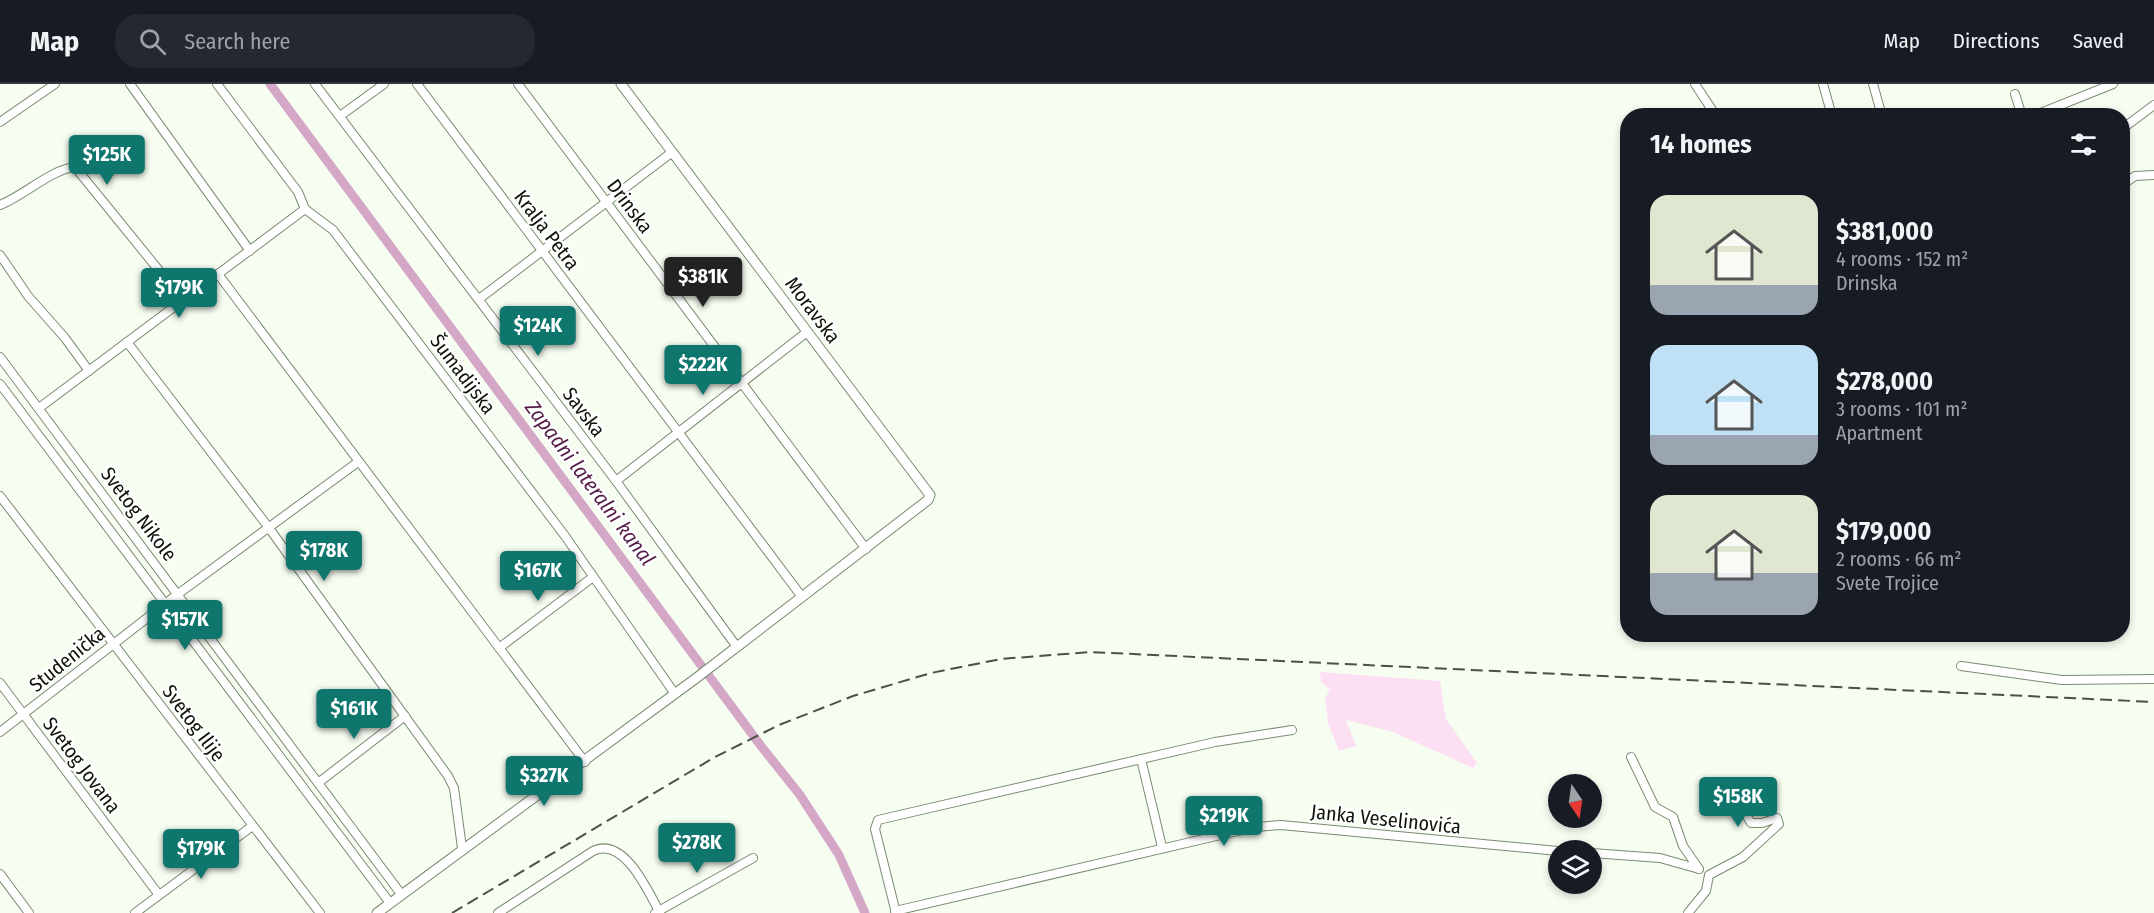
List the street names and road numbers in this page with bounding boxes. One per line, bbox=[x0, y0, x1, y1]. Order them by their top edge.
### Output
street label: Drinska bbox=[602, 174, 658, 238]
street label: Kralja Petra bbox=[509, 185, 585, 275]
street label: Moravska bbox=[780, 272, 846, 348]
street label: Šumadijska bbox=[425, 329, 501, 419]
street label: Savska bbox=[558, 383, 610, 441]
street label: Svetog Nikole bbox=[96, 462, 182, 566]
street label: Studenička bbox=[24, 621, 110, 697]
street label: Svetog Ilije bbox=[157, 680, 231, 766]
street label: Svetog Jovana bbox=[38, 712, 126, 818]
street label: Janka Veselinovića bbox=[1310, 799, 1462, 839]

